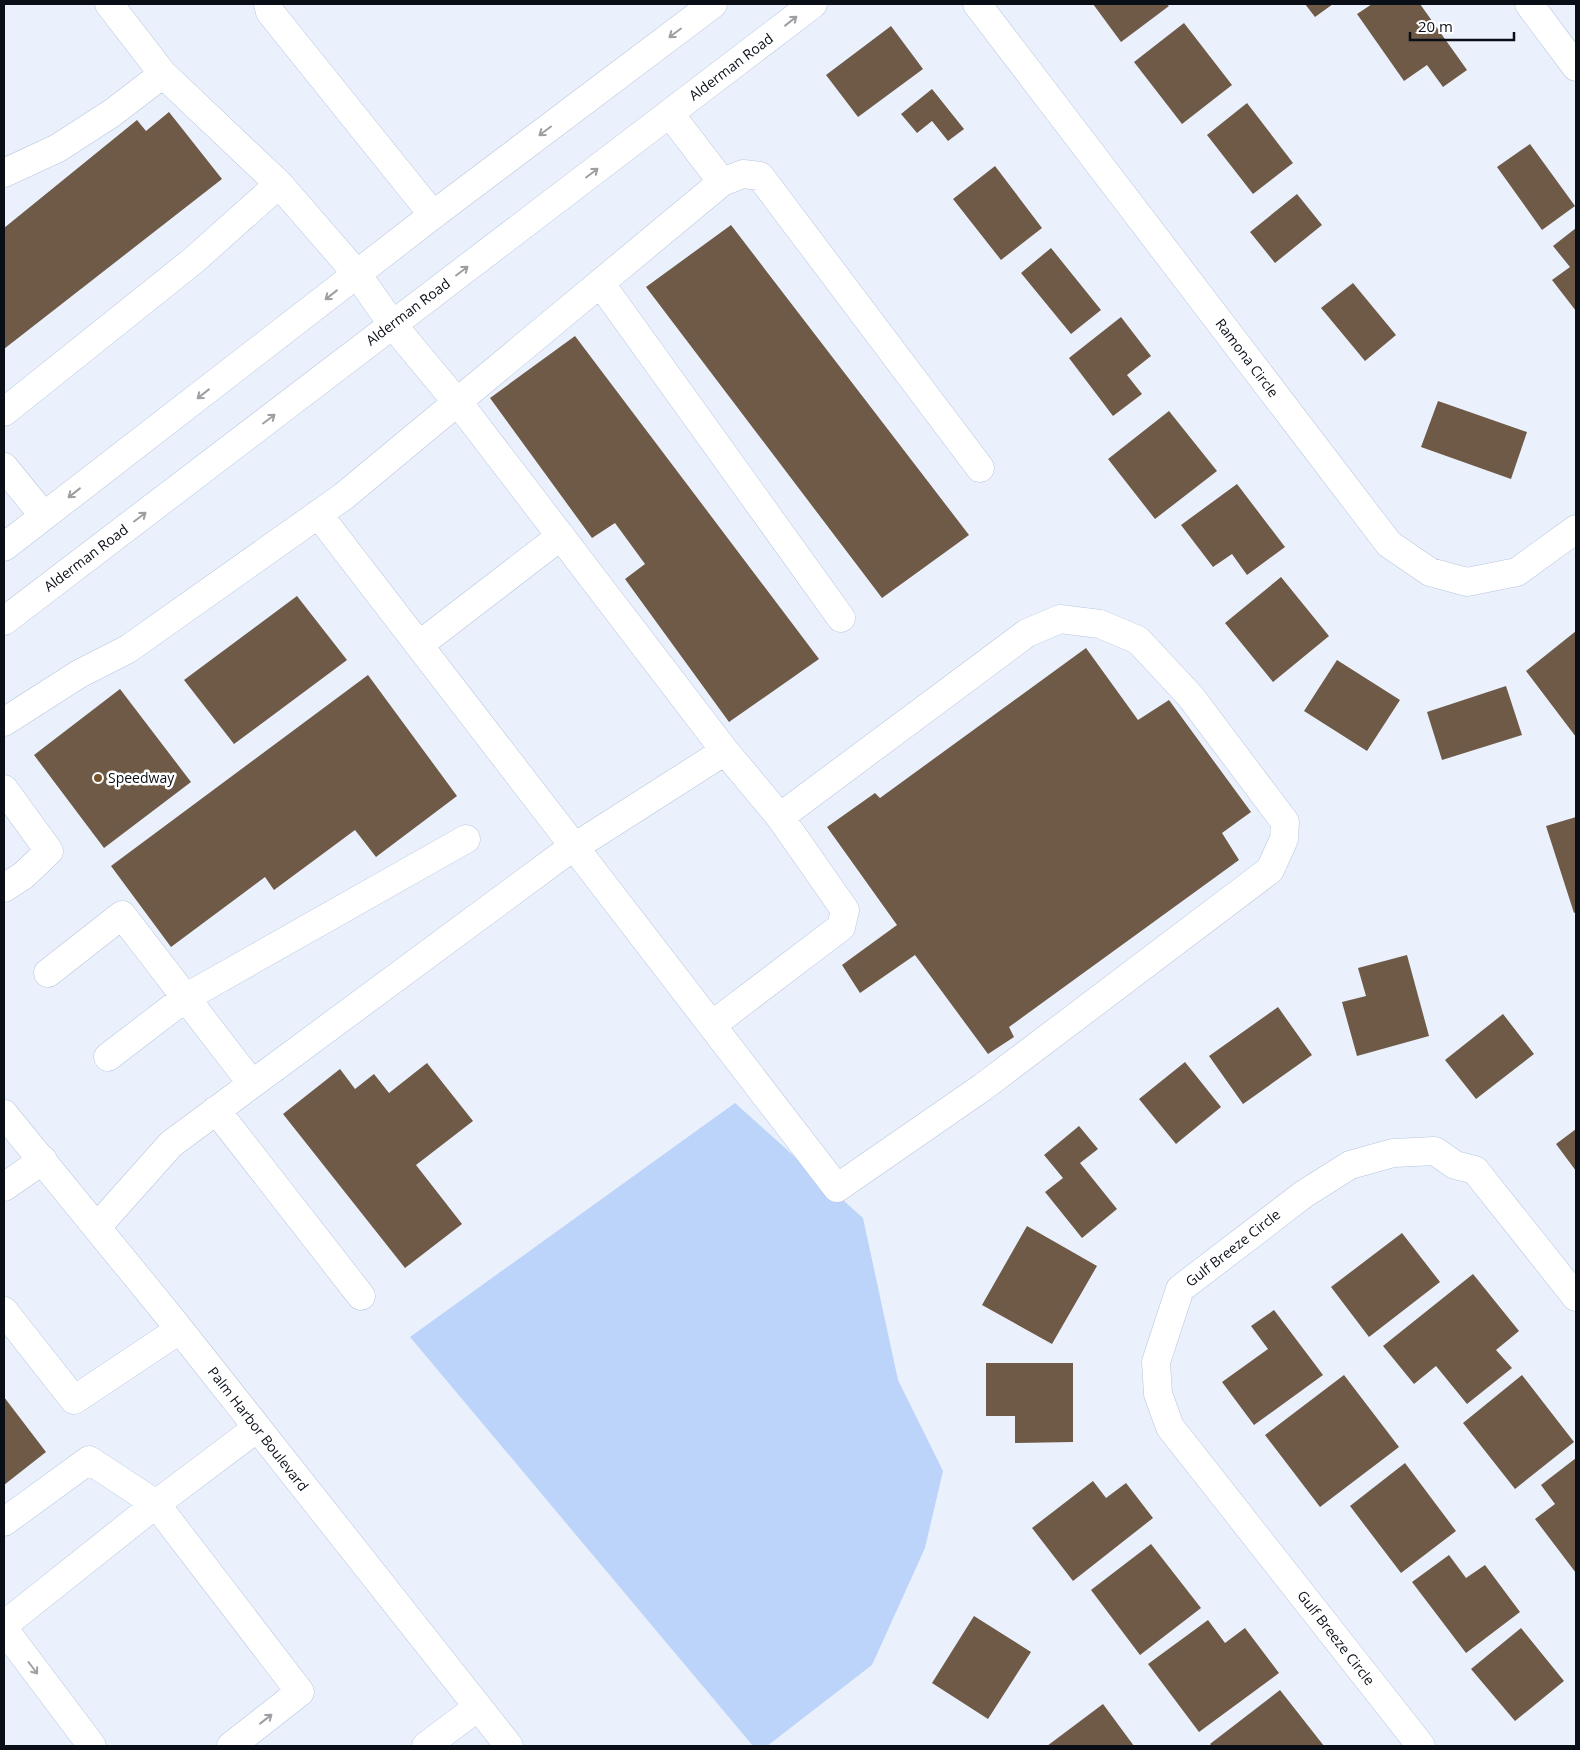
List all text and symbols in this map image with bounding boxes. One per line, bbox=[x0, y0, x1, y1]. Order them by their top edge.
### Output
scale bar bbox=[1410, 10, 1514, 42]
one-way arrow bbox=[784, 16, 797, 27]
text: 20 m bbox=[1418, 16, 1453, 36]
one-way arrow bbox=[668, 28, 682, 38]
street label: Alderman Road bbox=[685, 29, 777, 105]
one-way arrow bbox=[538, 126, 552, 136]
one-way arrow bbox=[585, 168, 599, 178]
one-way arrow bbox=[455, 266, 469, 276]
street label: Alderman Road bbox=[362, 274, 454, 350]
one-way arrow bbox=[325, 289, 338, 300]
street label: Ramona Circle bbox=[1212, 314, 1283, 401]
one-way arrow bbox=[196, 388, 209, 399]
one-way arrow bbox=[262, 413, 275, 424]
one-way arrow bbox=[67, 488, 81, 498]
one-way arrow bbox=[133, 512, 147, 522]
street label: Alderman Road bbox=[40, 520, 132, 596]
place label: Speedway bbox=[108, 768, 175, 787]
marker: Speedway bbox=[92, 772, 104, 784]
street label: Gulf Breeze Circle bbox=[1181, 1205, 1284, 1291]
street label: Palm Harbor Boulevard bbox=[204, 1363, 313, 1495]
street label: Gulf Breeze Circle bbox=[1293, 1586, 1379, 1689]
one-way arrow bbox=[28, 1661, 38, 1675]
one-way arrow bbox=[259, 1714, 272, 1725]

